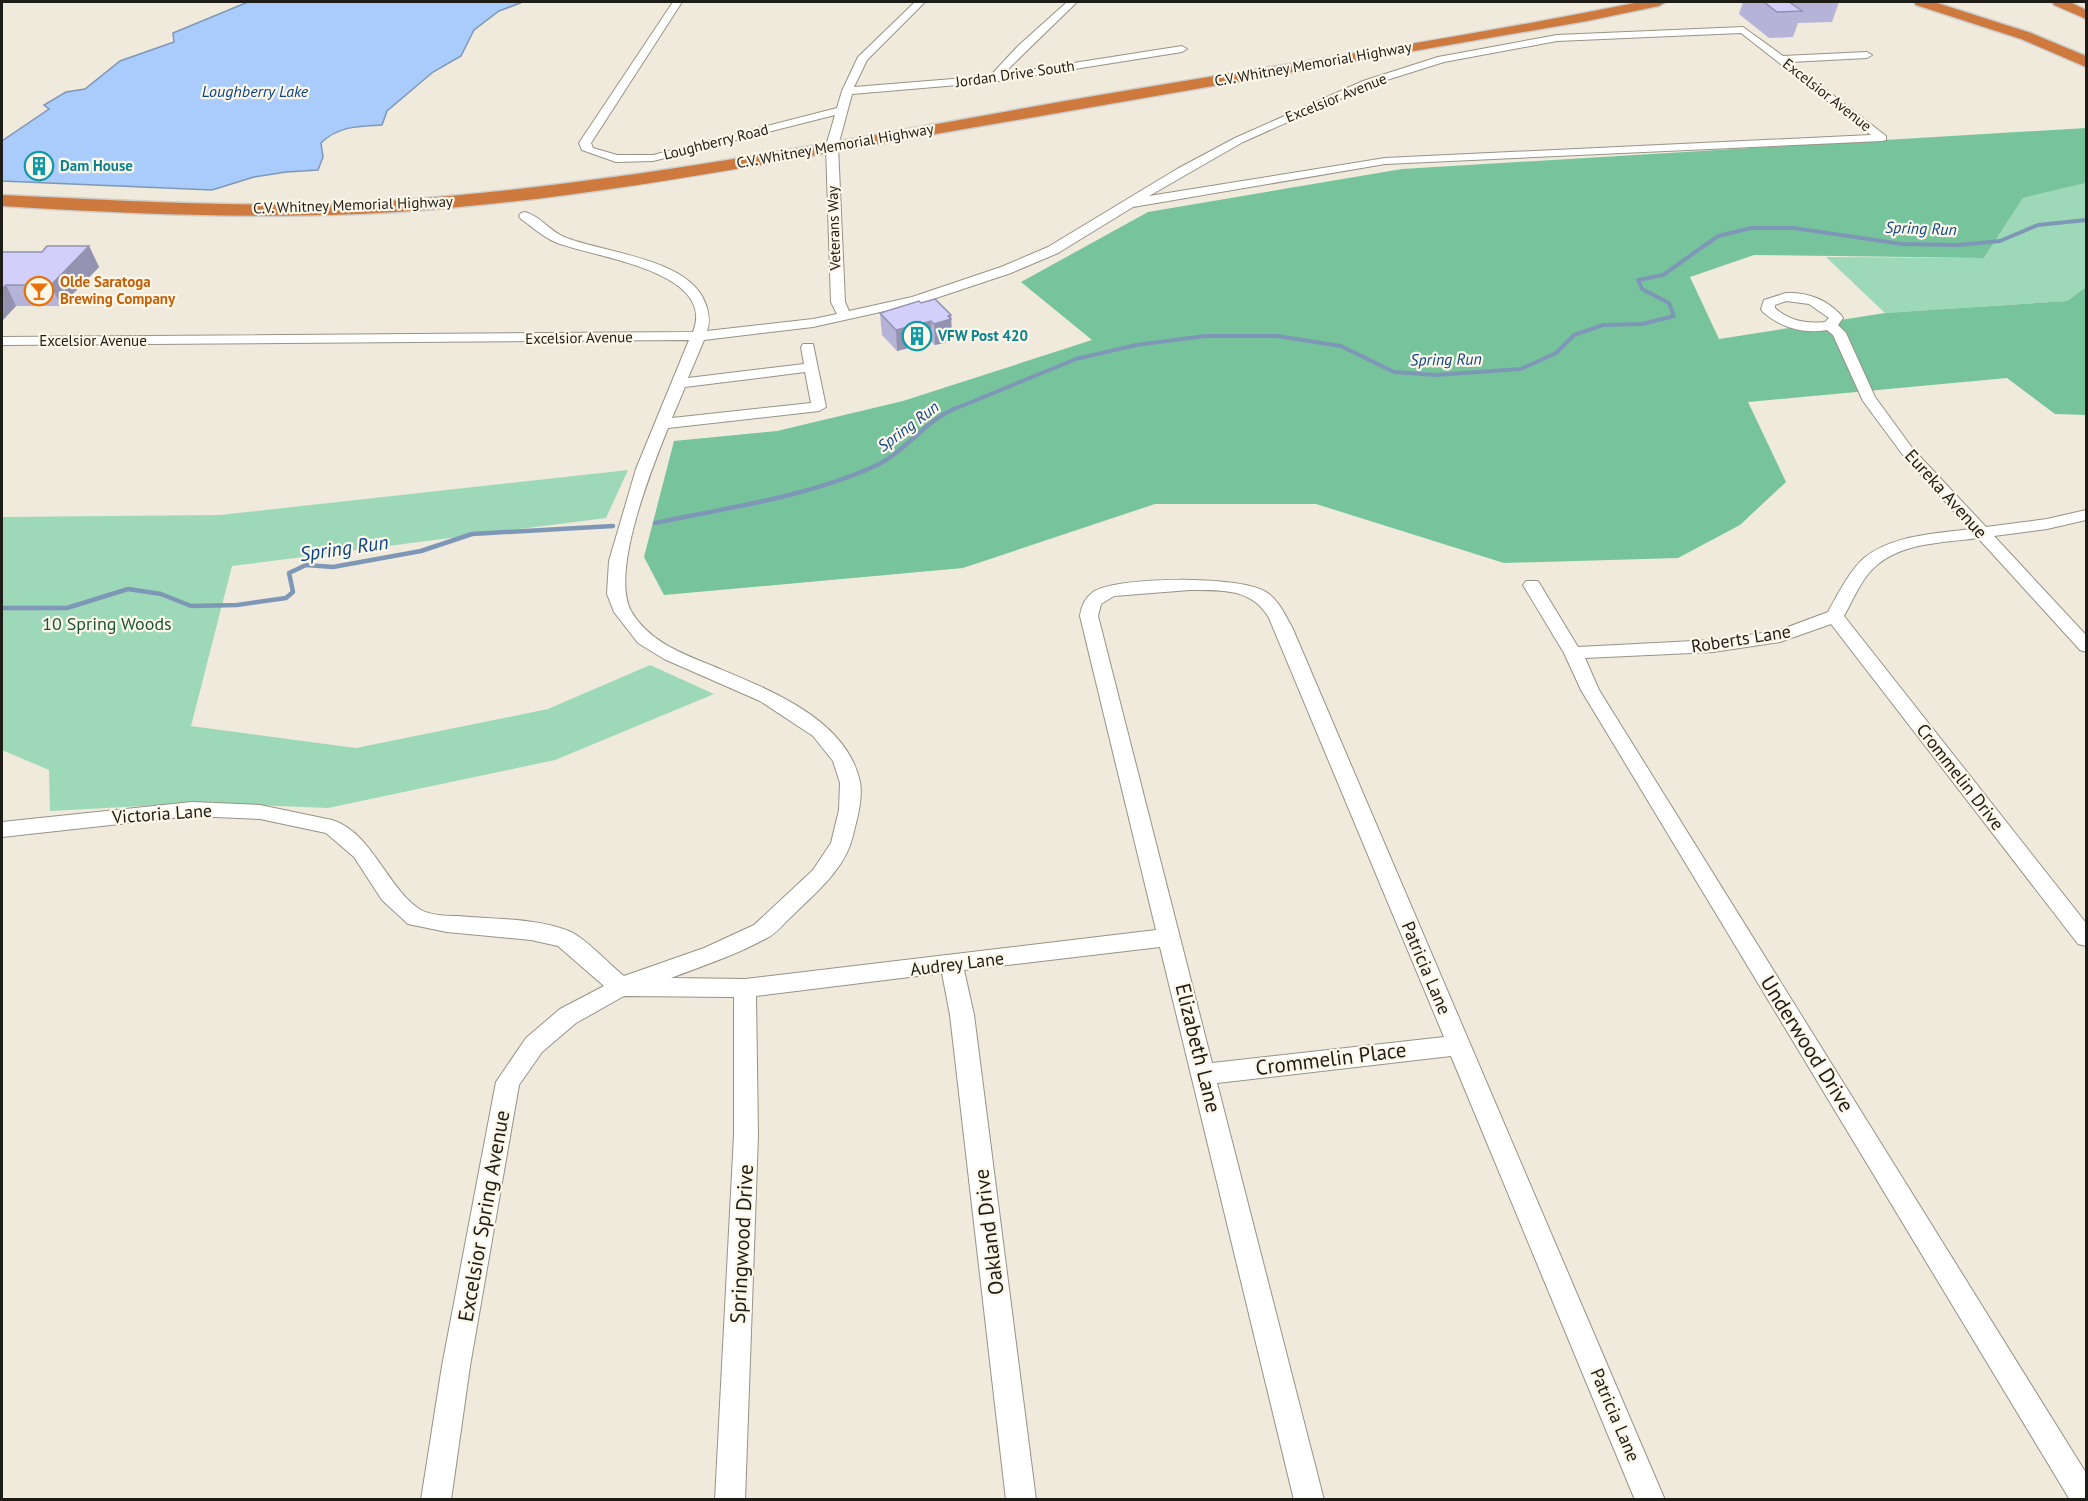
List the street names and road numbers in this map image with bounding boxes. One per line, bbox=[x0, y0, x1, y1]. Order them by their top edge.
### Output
street label: C.V. Whitney Memorial Highway bbox=[1213, 37, 1413, 90]
street label: Excelsior Avenue bbox=[1779, 54, 1876, 135]
street label: Jordan Drive South bbox=[953, 56, 1076, 91]
street label: Excelsior Avenue bbox=[1282, 69, 1389, 127]
street label: Loughberry Road bbox=[661, 119, 770, 164]
street label: C.V. Whitney Memorial Highway bbox=[735, 119, 935, 172]
street label: Veterans Way bbox=[823, 185, 845, 272]
street label: C.V. Whitney Memorial Highway bbox=[253, 192, 453, 217]
street label: Excelsior Avenue bbox=[525, 327, 633, 348]
street label: Excelsior Avenue bbox=[39, 331, 147, 350]
street label: Eureka Avenue bbox=[1900, 444, 1993, 543]
street label: Roberts Lane bbox=[1690, 619, 1792, 658]
street label: Crommelin Drive bbox=[1912, 719, 2009, 835]
street label: Victoria Lane bbox=[110, 799, 213, 829]
street label: Patricia Lane bbox=[1397, 918, 1456, 1018]
street label: Audrey Lane bbox=[909, 946, 1005, 981]
street label: Underwood Drive bbox=[1755, 970, 1860, 1117]
street label: Elizabeth Lane bbox=[1169, 981, 1228, 1115]
street label: Crommelin Place bbox=[1254, 1036, 1408, 1081]
street label: Excelsior Spring Avenue bbox=[452, 1108, 515, 1324]
street label: Springwood Drive bbox=[724, 1164, 759, 1324]
street label: Oakland Drive bbox=[967, 1167, 1010, 1297]
street label: Patricia Lane bbox=[1586, 1365, 1645, 1465]

